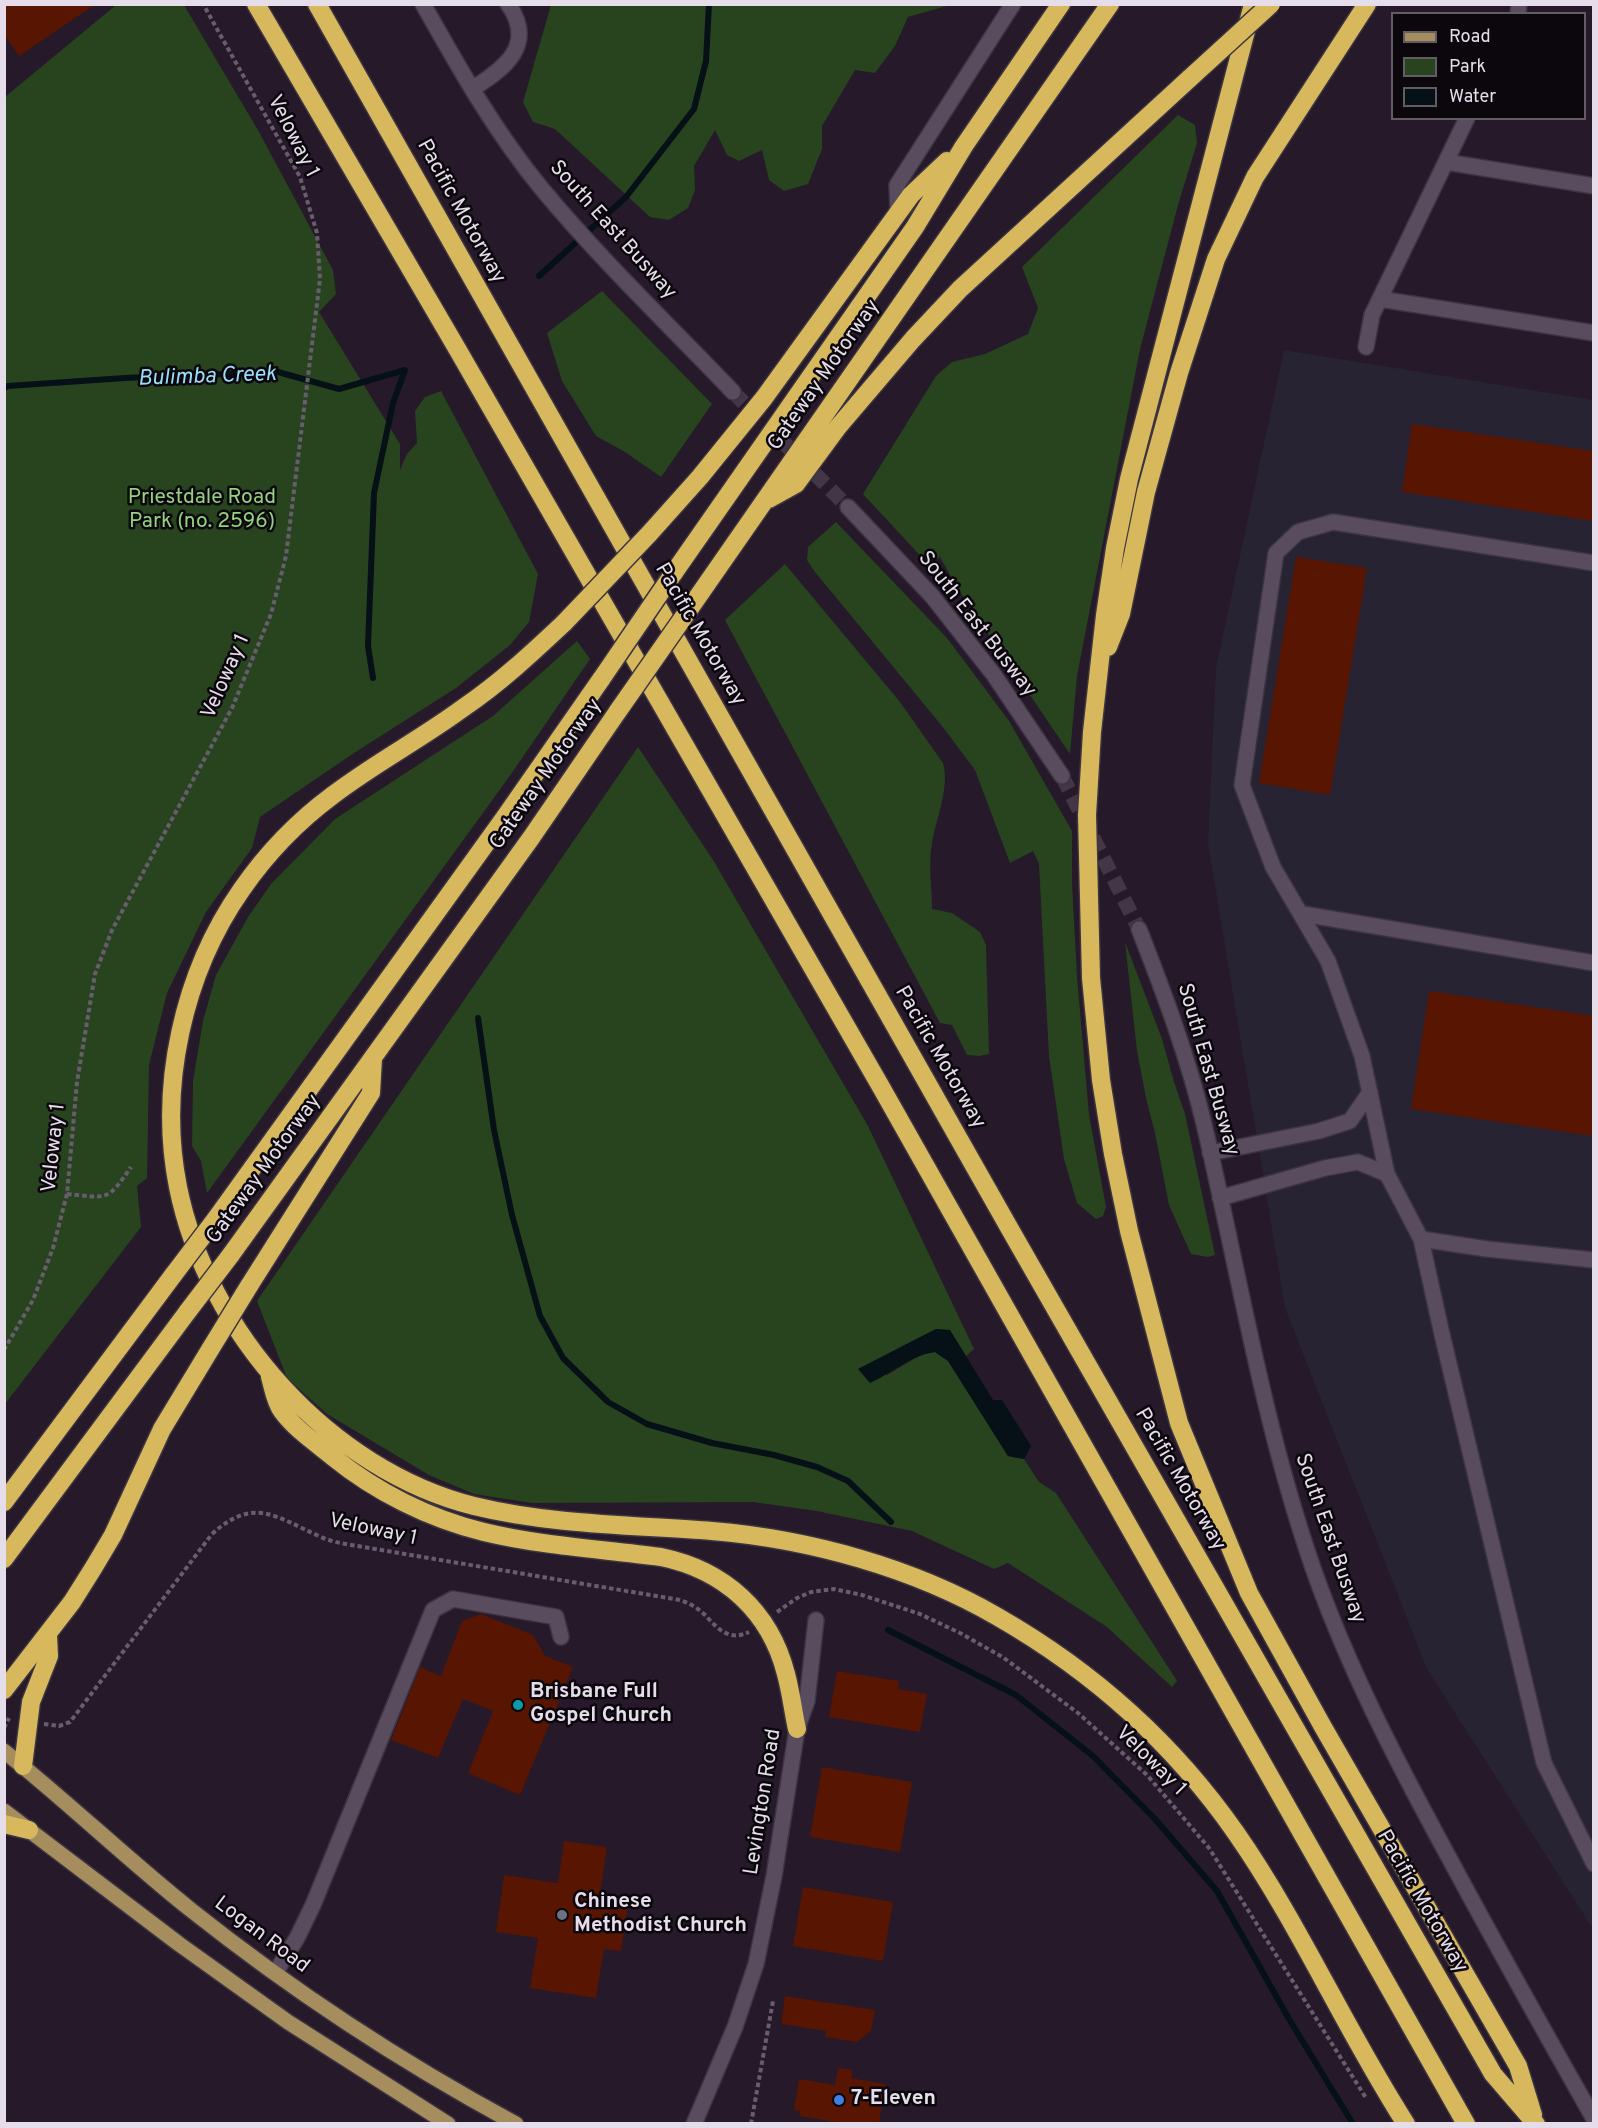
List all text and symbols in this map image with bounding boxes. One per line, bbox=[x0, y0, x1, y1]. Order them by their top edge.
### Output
legend bbox=[1391, 12, 1586, 120]
text: Road bbox=[1449, 26, 1491, 49]
text: Park bbox=[1449, 56, 1486, 79]
text: Water bbox=[1449, 86, 1496, 109]
street label: Veloway 1 bbox=[260, 91, 324, 183]
street label: Pacific Motorway bbox=[410, 136, 510, 288]
street label: South East Busway bbox=[543, 156, 681, 306]
street label: Gateway Motorway bbox=[763, 296, 887, 456]
water label: Bulimba Creek bbox=[137, 362, 277, 394]
park label: Priestdale Road Park (no. 2596) bbox=[128, 486, 276, 536]
street label: South East Busway bbox=[911, 547, 1041, 703]
street label: Pacific Motorway bbox=[648, 559, 750, 711]
street label: Veloway 1 bbox=[197, 631, 257, 723]
street label: Gateway Motorway bbox=[485, 695, 609, 855]
street label: South East Busway bbox=[1170, 981, 1244, 1159]
street label: Pacific Motorway bbox=[888, 982, 990, 1134]
street label: Gateway Motorway bbox=[202, 1090, 328, 1250]
street label: Veloway 1 bbox=[38, 1102, 72, 1194]
street label: Pacific Motorway bbox=[1128, 1404, 1230, 1556]
street label: South East Busway bbox=[1288, 1451, 1370, 1627]
street label: Veloway 1 bbox=[327, 1509, 419, 1553]
place label: Brisbane Full Gospel Church bbox=[530, 1680, 672, 1730]
marker: Brisbane Full Gospel Church bbox=[511, 1698, 525, 1712]
street label: Veloway 1 bbox=[1109, 1721, 1191, 1803]
street label: Levington Road bbox=[740, 1727, 788, 1877]
street label: Pacific Motorway bbox=[1370, 1826, 1472, 1978]
place label: Chinese Methodist Church bbox=[574, 1890, 747, 1940]
street label: Logan Road bbox=[209, 1892, 313, 1980]
marker: Chinese Methodist Church bbox=[555, 1908, 569, 1922]
place label: 7-Eleven bbox=[851, 2087, 936, 2113]
marker: 7-Eleven bbox=[832, 2093, 846, 2107]

